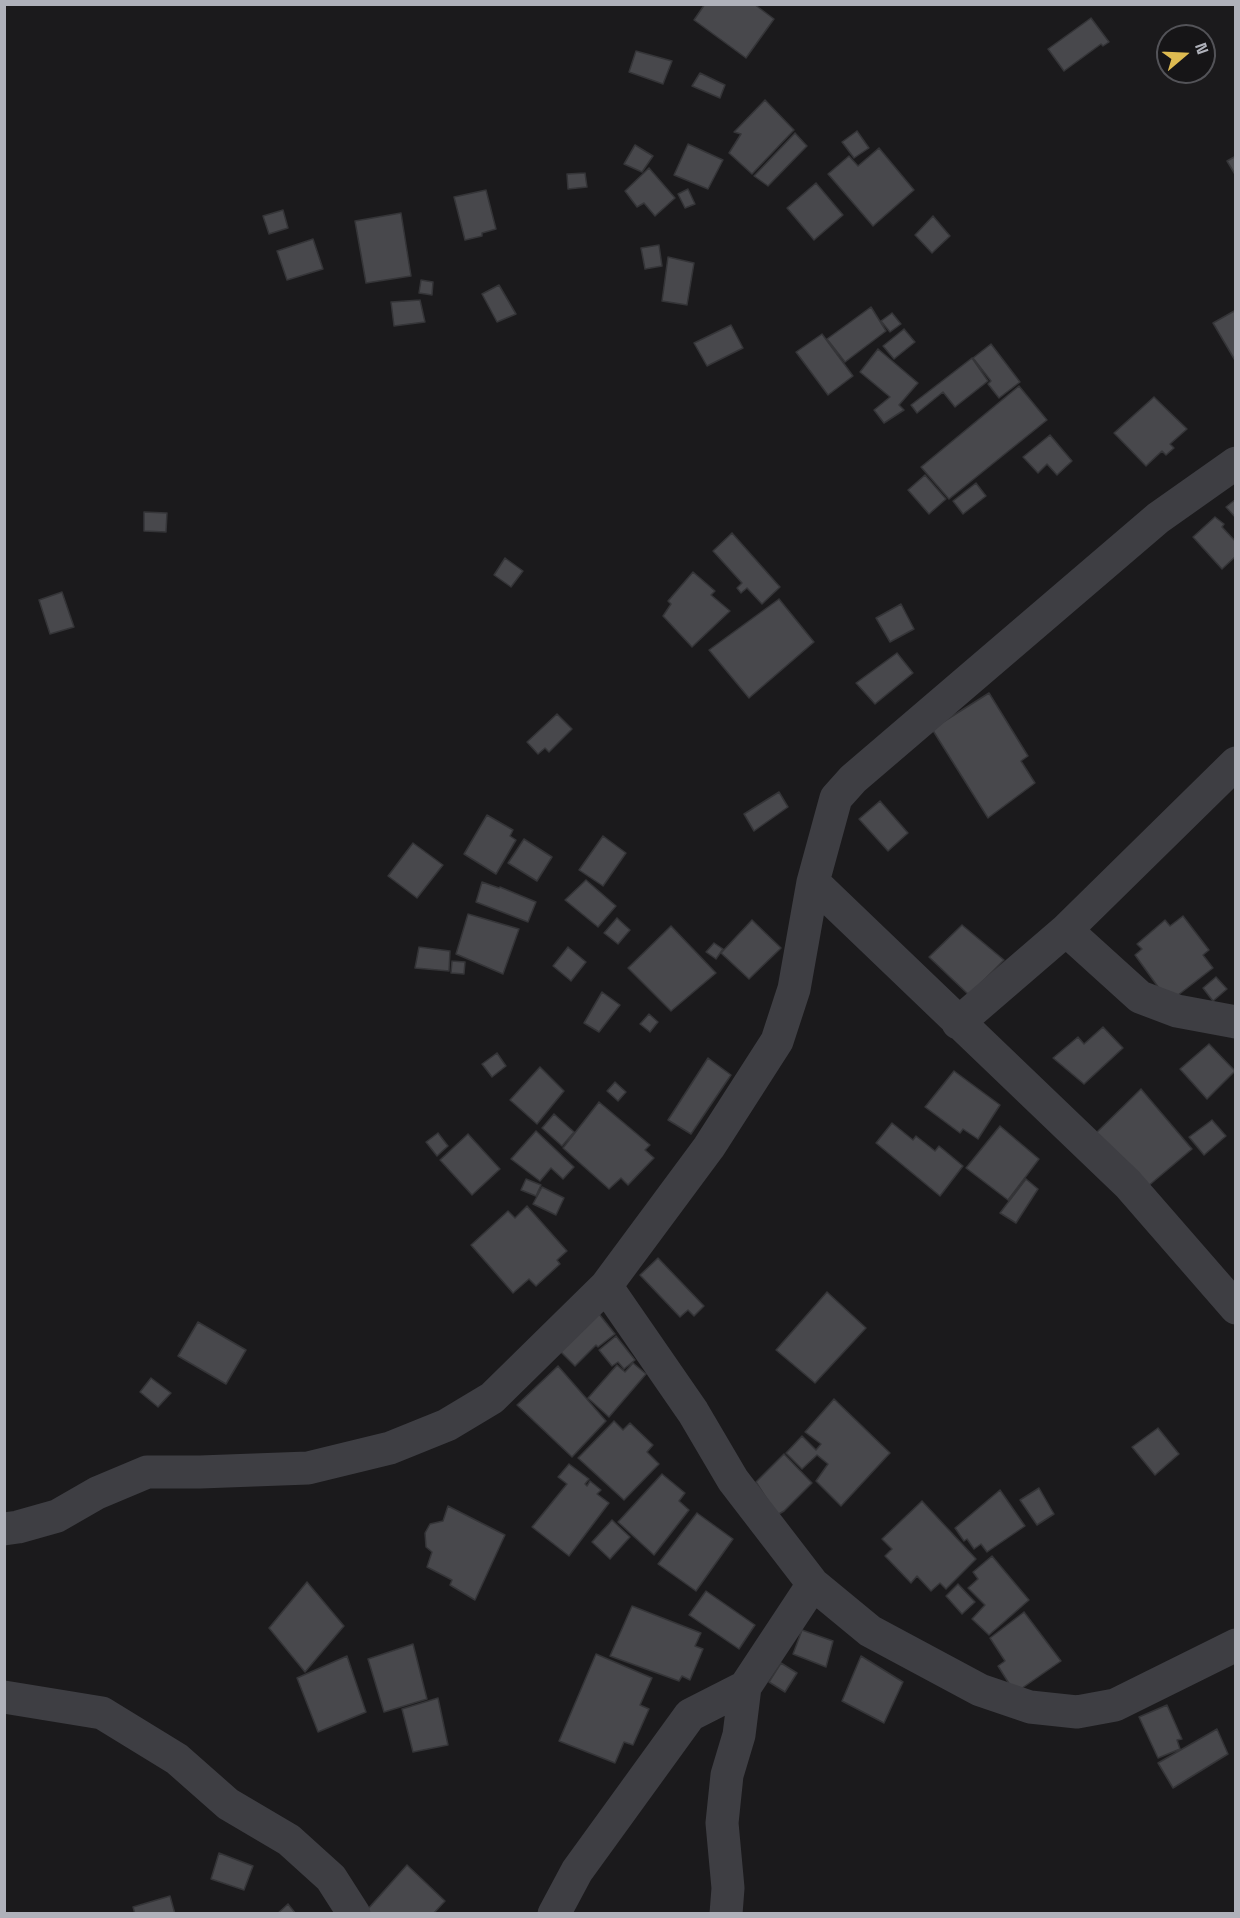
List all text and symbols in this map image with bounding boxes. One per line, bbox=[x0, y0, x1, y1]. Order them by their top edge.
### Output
north arrow bbox=[1156, 24, 1216, 84]
text: N bbox=[1190, 40, 1213, 57]

